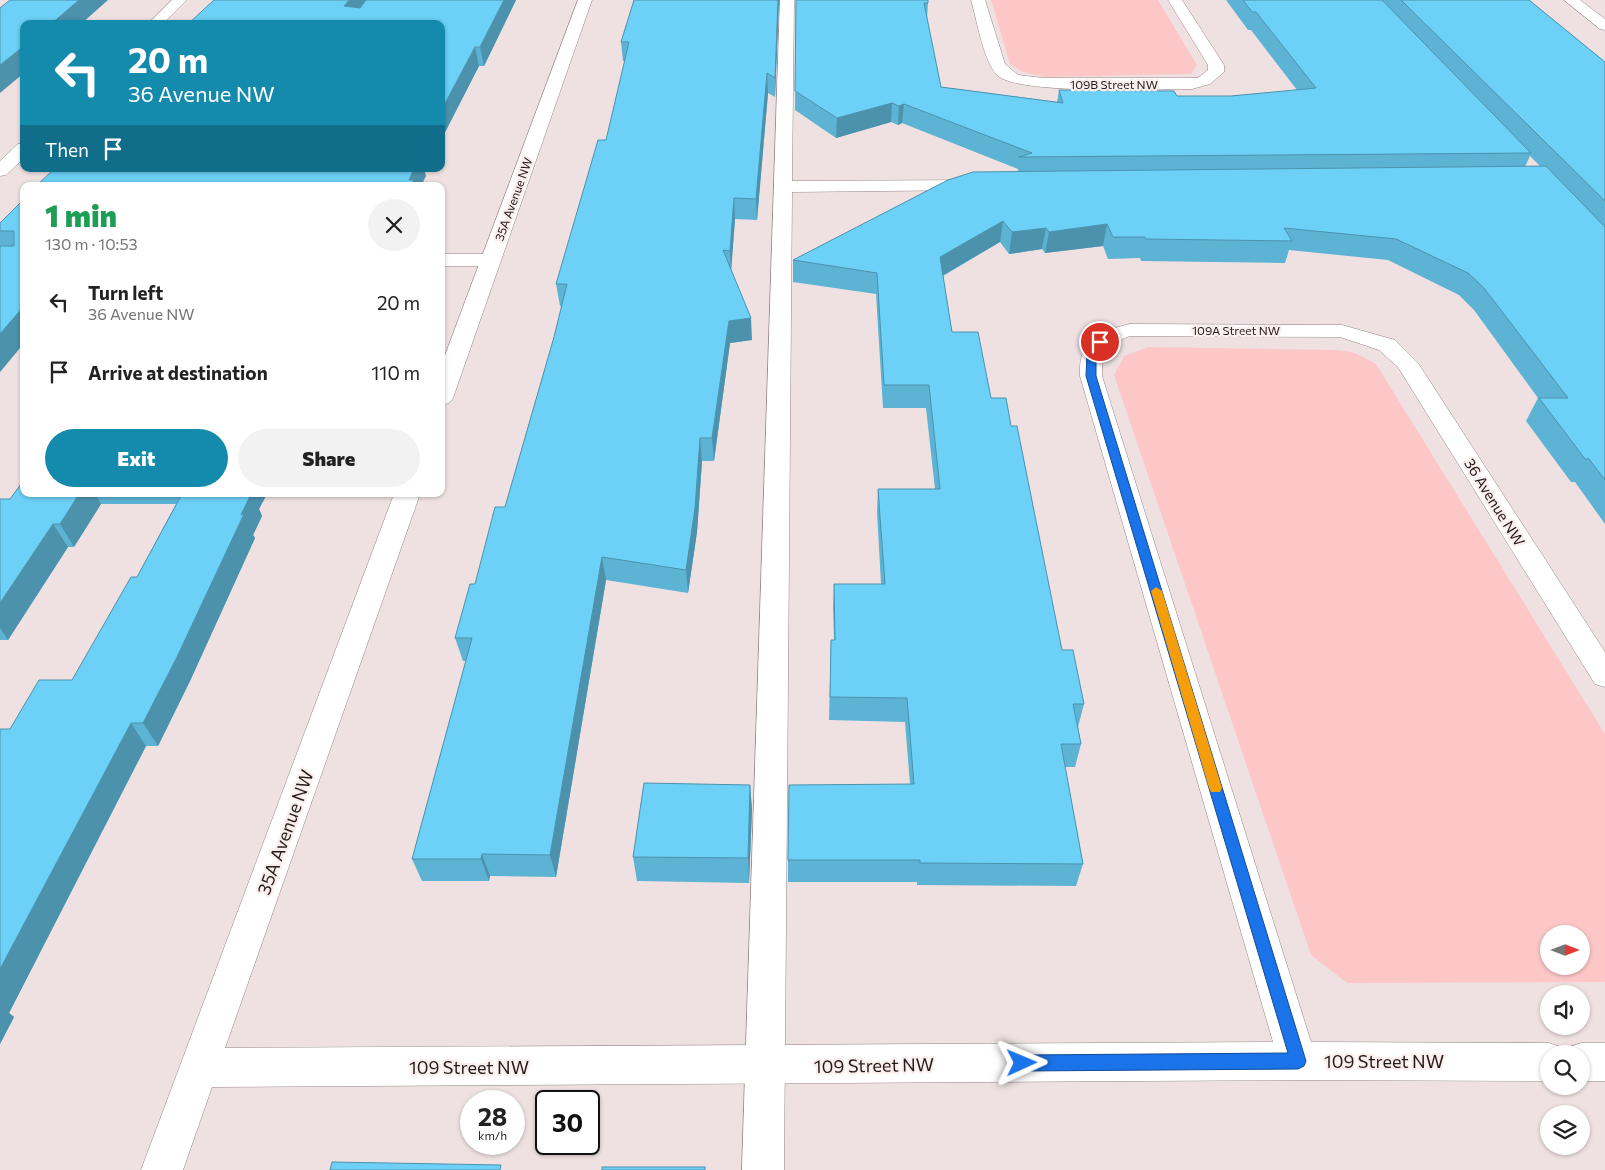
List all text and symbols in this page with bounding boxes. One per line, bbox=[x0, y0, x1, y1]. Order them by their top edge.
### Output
text: 20 m bbox=[128, 37, 208, 80]
icon: left bbox=[45, 40, 110, 105]
street label: 109B Street NW bbox=[1070, 77, 1158, 91]
text: 36 Avenue NW bbox=[128, 80, 275, 107]
icon: arrive bbox=[99, 135, 127, 163]
text: Then bbox=[45, 138, 89, 161]
street label: 35A Avenue NW bbox=[491, 155, 535, 243]
text: 1 min bbox=[45, 196, 117, 233]
button: close bbox=[368, 199, 420, 251]
text: 130 m · 10:53 bbox=[45, 234, 138, 253]
text: Turn left bbox=[88, 281, 163, 304]
icon: left bbox=[45, 288, 73, 316]
text: 20 m bbox=[377, 291, 420, 314]
text: 36 Avenue NW bbox=[88, 304, 195, 323]
pin bbox=[1079, 321, 1121, 363]
street label: 109A Street NW bbox=[1192, 323, 1280, 337]
icon: arrive bbox=[1086, 328, 1114, 356]
icon: arrive bbox=[45, 358, 73, 386]
text: Arrive at destination bbox=[88, 361, 268, 384]
text: 110 m bbox=[371, 361, 420, 384]
button: Exit bbox=[45, 429, 228, 487]
button: Share bbox=[238, 429, 420, 487]
street label: 36 Avenue NW bbox=[1461, 455, 1529, 549]
street label: 35A Avenue NW bbox=[252, 766, 318, 898]
north arrow bbox=[1540, 925, 1590, 975]
map controls bbox=[1540, 925, 1590, 1155]
button: sound bbox=[1540, 985, 1590, 1035]
position arrow bbox=[995, 1036, 1047, 1088]
button: search bbox=[1540, 1045, 1590, 1095]
street label: 109 Street NW bbox=[1324, 1050, 1444, 1072]
street label: 109 Street NW bbox=[814, 1053, 934, 1077]
street label: 109 Street NW bbox=[409, 1056, 529, 1078]
speed limit sign: 30 bbox=[535, 1090, 600, 1155]
text: 28 bbox=[478, 1101, 507, 1131]
button: layers bbox=[1540, 1105, 1590, 1155]
text: km/h bbox=[478, 1128, 507, 1142]

